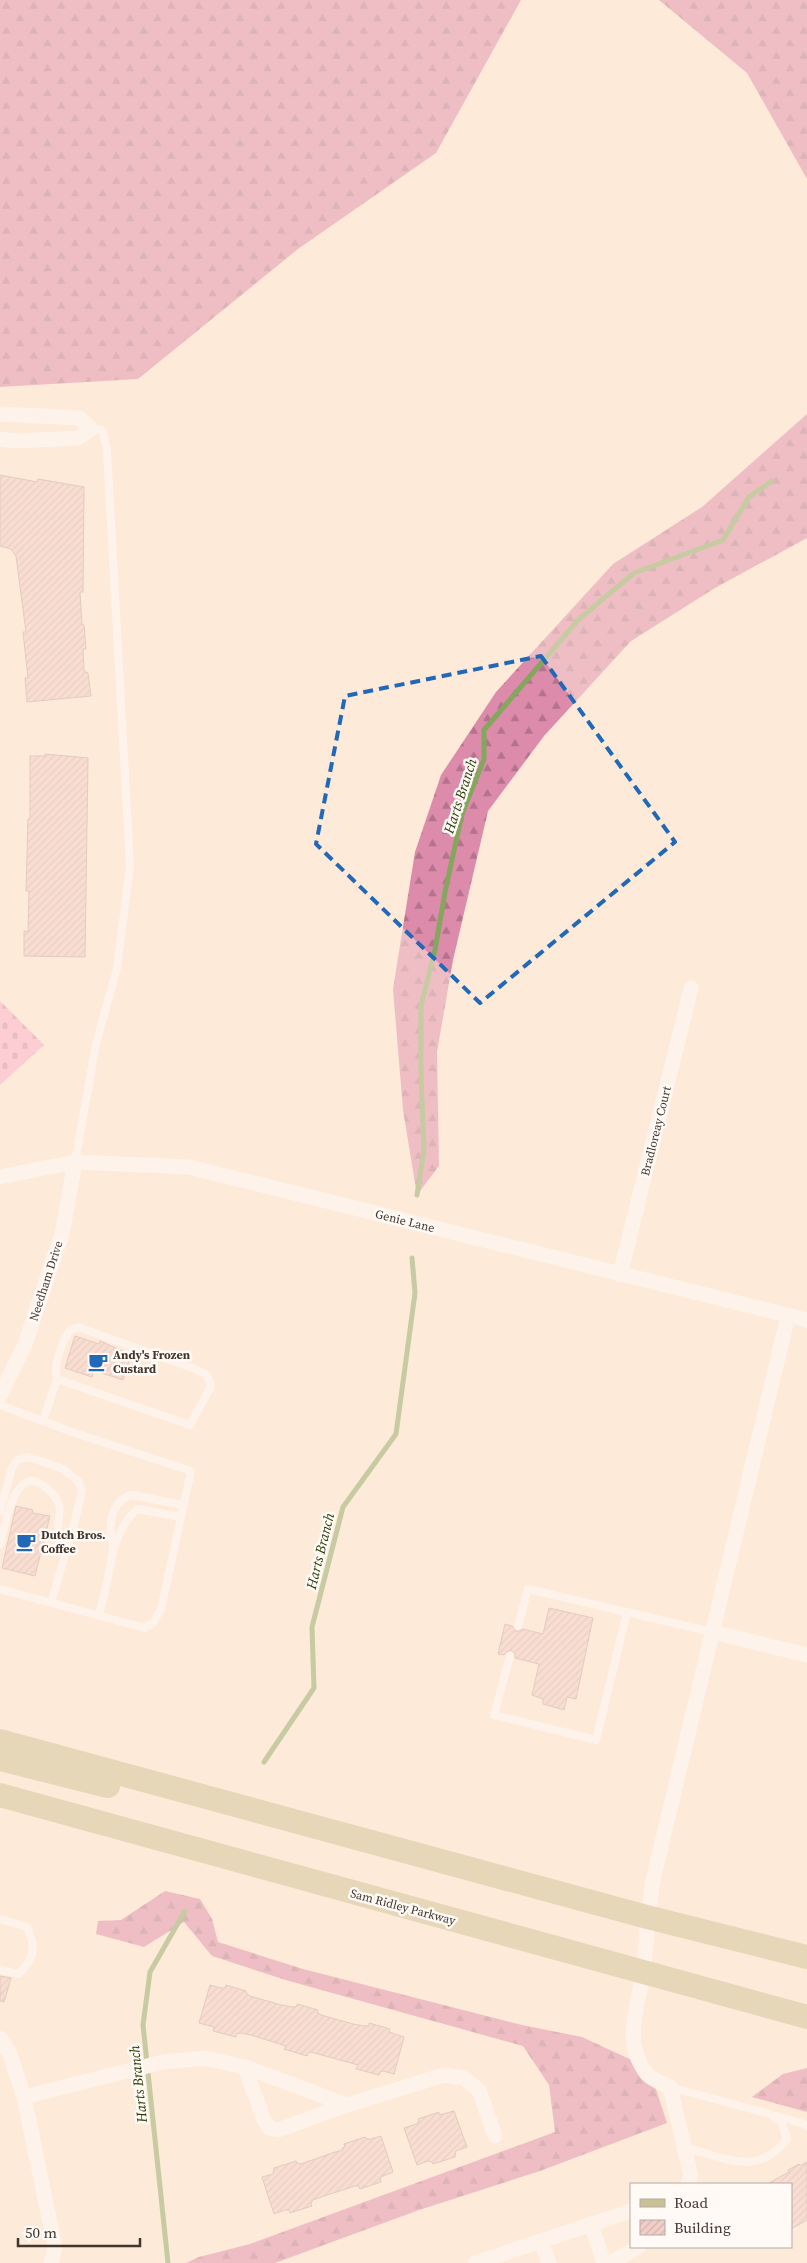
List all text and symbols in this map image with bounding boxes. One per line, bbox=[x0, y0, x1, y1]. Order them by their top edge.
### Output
water label: Harts Branch bbox=[438, 756, 482, 837]
street label: Bradloreay Court bbox=[637, 1084, 675, 1177]
street label: Genie Lane bbox=[374, 1206, 436, 1236]
street label: Needham Drive bbox=[25, 1239, 67, 1323]
place label: Andy's Frozen Custard bbox=[113, 1347, 191, 1377]
cafe icon: Andy's Frozen Custard bbox=[87, 1351, 109, 1373]
water label: Harts Branch bbox=[301, 1510, 339, 1592]
place label: Dutch Bros. Coffee bbox=[41, 1527, 106, 1557]
cafe icon: Dutch Bros. Coffee bbox=[15, 1531, 37, 1553]
street label: Sam Ridley Parkway bbox=[349, 1885, 458, 1929]
water label: Harts Branch bbox=[124, 2044, 152, 2125]
legend bbox=[630, 2183, 792, 2248]
text: Road bbox=[674, 2192, 708, 2213]
scale bar bbox=[18, 2216, 140, 2248]
text: Building bbox=[674, 2217, 731, 2238]
text: 50 m bbox=[25, 2222, 57, 2243]

